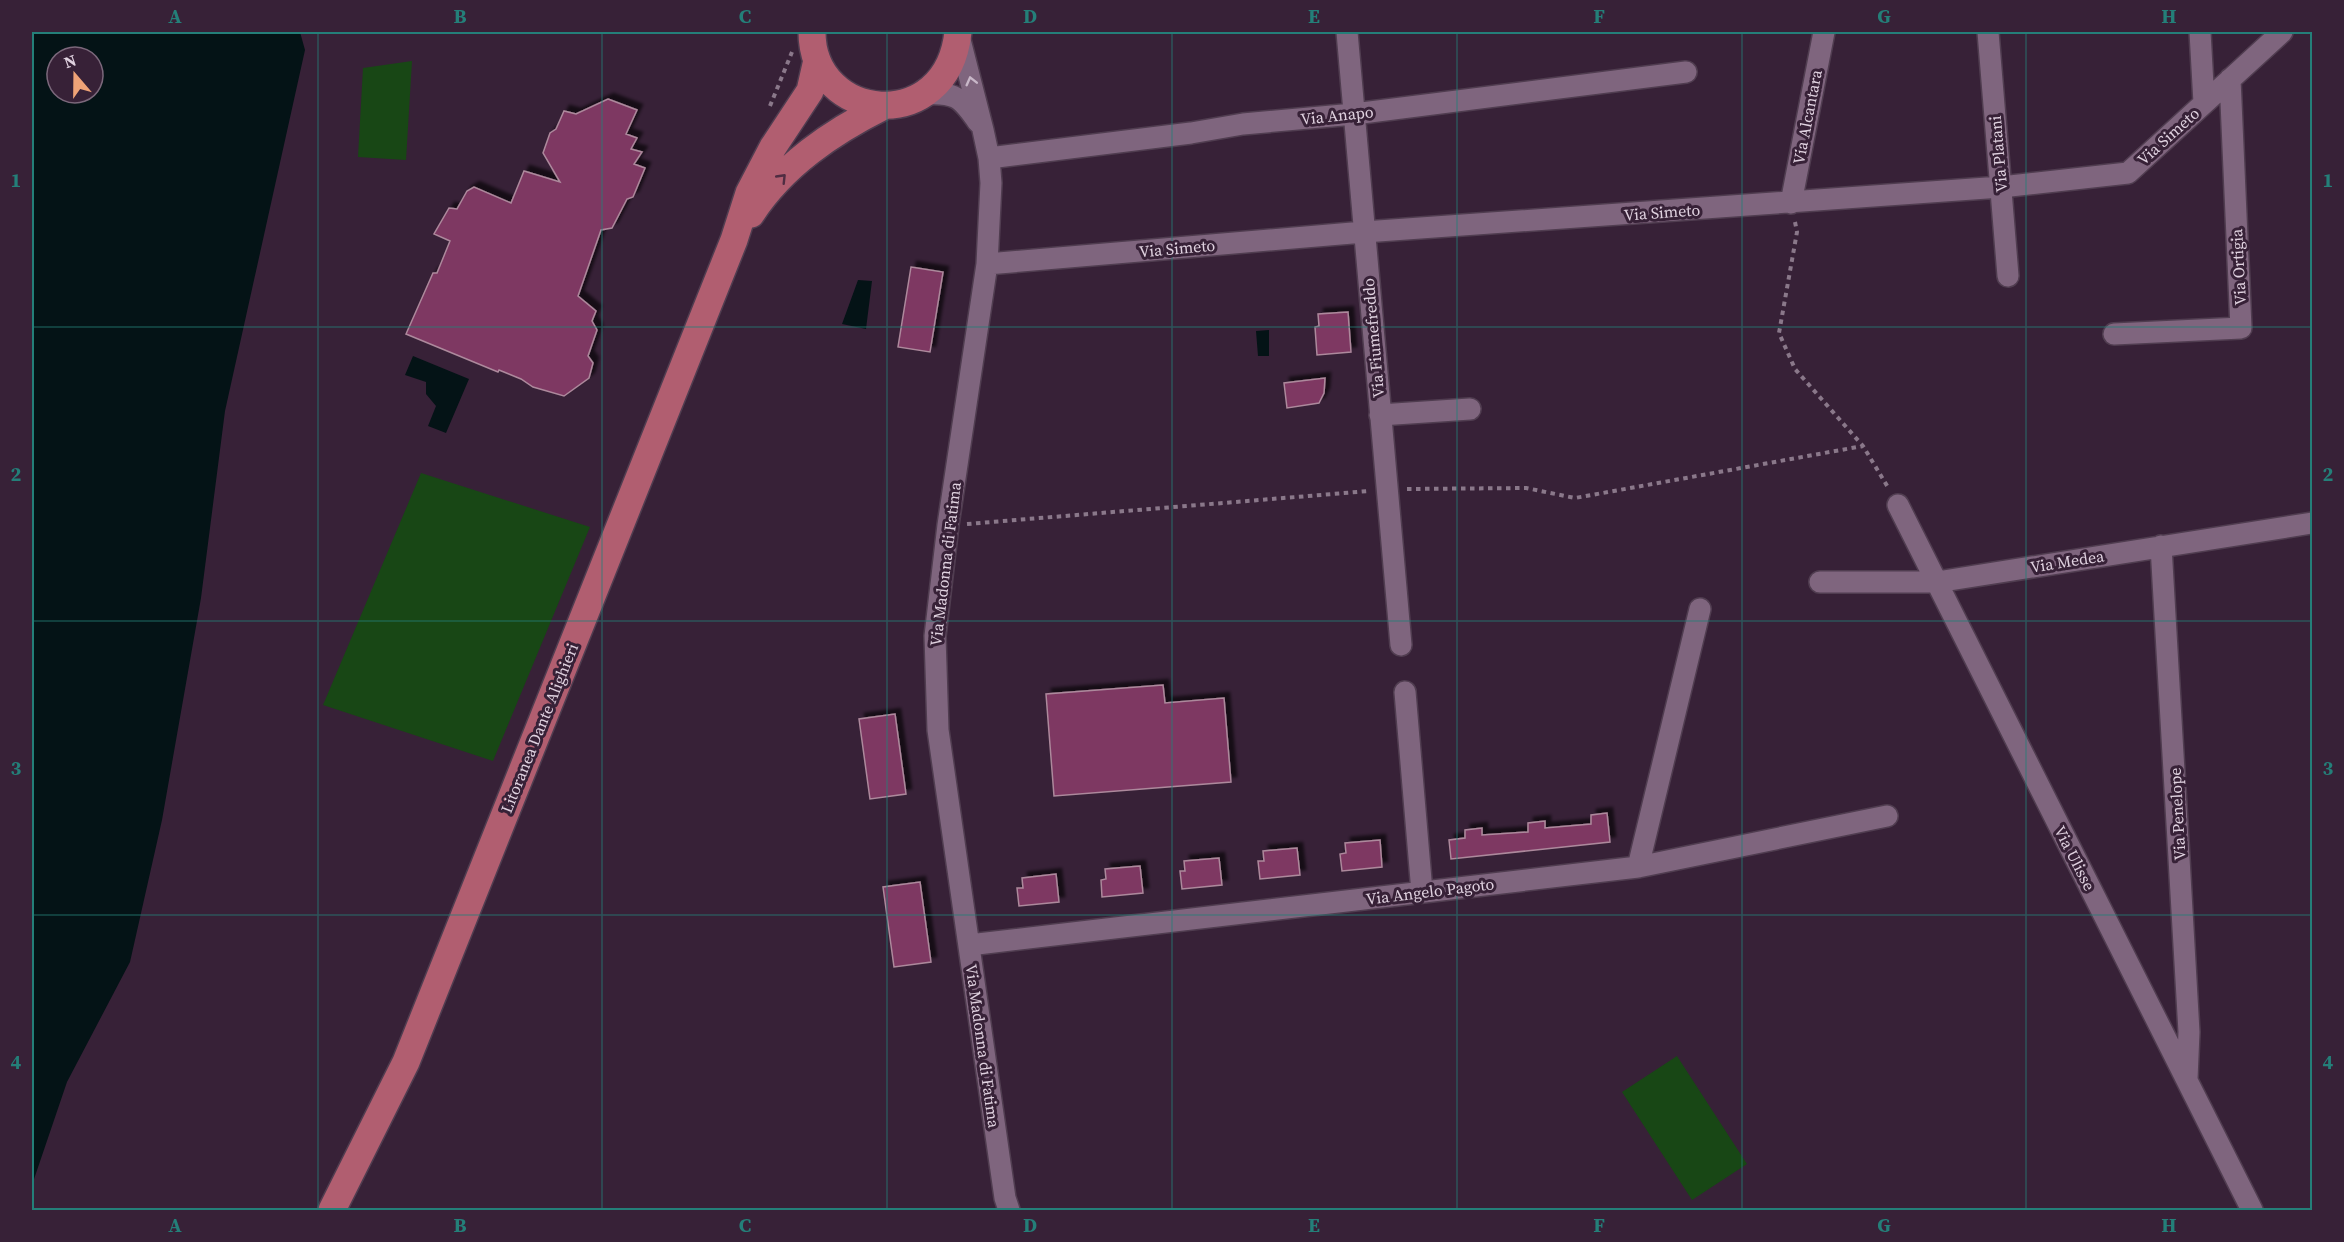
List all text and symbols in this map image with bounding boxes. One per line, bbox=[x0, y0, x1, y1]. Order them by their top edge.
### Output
text: A bbox=[168, 2, 182, 30]
text: B bbox=[453, 2, 467, 30]
text: C bbox=[739, 2, 751, 30]
text: D bbox=[1023, 2, 1037, 30]
text: E bbox=[1308, 2, 1320, 30]
text: F bbox=[1593, 2, 1605, 30]
text: G bbox=[1877, 2, 1891, 30]
text: H bbox=[2161, 2, 2177, 30]
north arrow bbox=[45, 45, 105, 105]
text: N bbox=[61, 48, 79, 73]
street label: Via Alcantara bbox=[1787, 67, 1827, 166]
one-way arrow bbox=[965, 76, 978, 86]
street label: Via Anapo bbox=[1299, 100, 1375, 130]
street label: Via Simeto bbox=[2132, 102, 2204, 170]
street label: Via Platani bbox=[1984, 115, 2012, 193]
text: 1 bbox=[11, 166, 21, 194]
text: 1 bbox=[2323, 166, 2333, 194]
one-way arrow bbox=[775, 174, 786, 184]
street label: Via Simeto bbox=[1623, 198, 1701, 226]
street label: Via Ortigia bbox=[2225, 227, 2251, 306]
street label: Via Simeto bbox=[1138, 234, 1216, 262]
street label: Via Fiumefreddo bbox=[1357, 277, 1389, 399]
text: 2 bbox=[11, 460, 22, 488]
text: 2 bbox=[2323, 460, 2334, 488]
street label: Via Madonna di Fatima bbox=[924, 480, 966, 647]
street label: Via Medea bbox=[2029, 544, 2106, 578]
street label: Litoranea Dante Alighieri bbox=[495, 640, 583, 816]
text: 3 bbox=[11, 754, 22, 782]
text: 3 bbox=[2323, 754, 2334, 782]
street label: Via Penelope bbox=[2164, 767, 2190, 861]
street label: Via Ulisse bbox=[2049, 822, 2101, 894]
street label: Via Angelo Pagoto bbox=[1365, 872, 1495, 910]
street label: Via Madonna di Fatima bbox=[961, 963, 1006, 1130]
text: 4 bbox=[11, 1048, 22, 1076]
text: 4 bbox=[2323, 1048, 2334, 1076]
text: A bbox=[168, 1211, 182, 1239]
text: B bbox=[453, 1211, 467, 1239]
text: C bbox=[739, 1211, 751, 1239]
text: D bbox=[1023, 1211, 1037, 1239]
text: E bbox=[1308, 1211, 1320, 1239]
text: F bbox=[1593, 1211, 1605, 1239]
text: G bbox=[1877, 1211, 1891, 1239]
text: H bbox=[2161, 1211, 2177, 1239]

